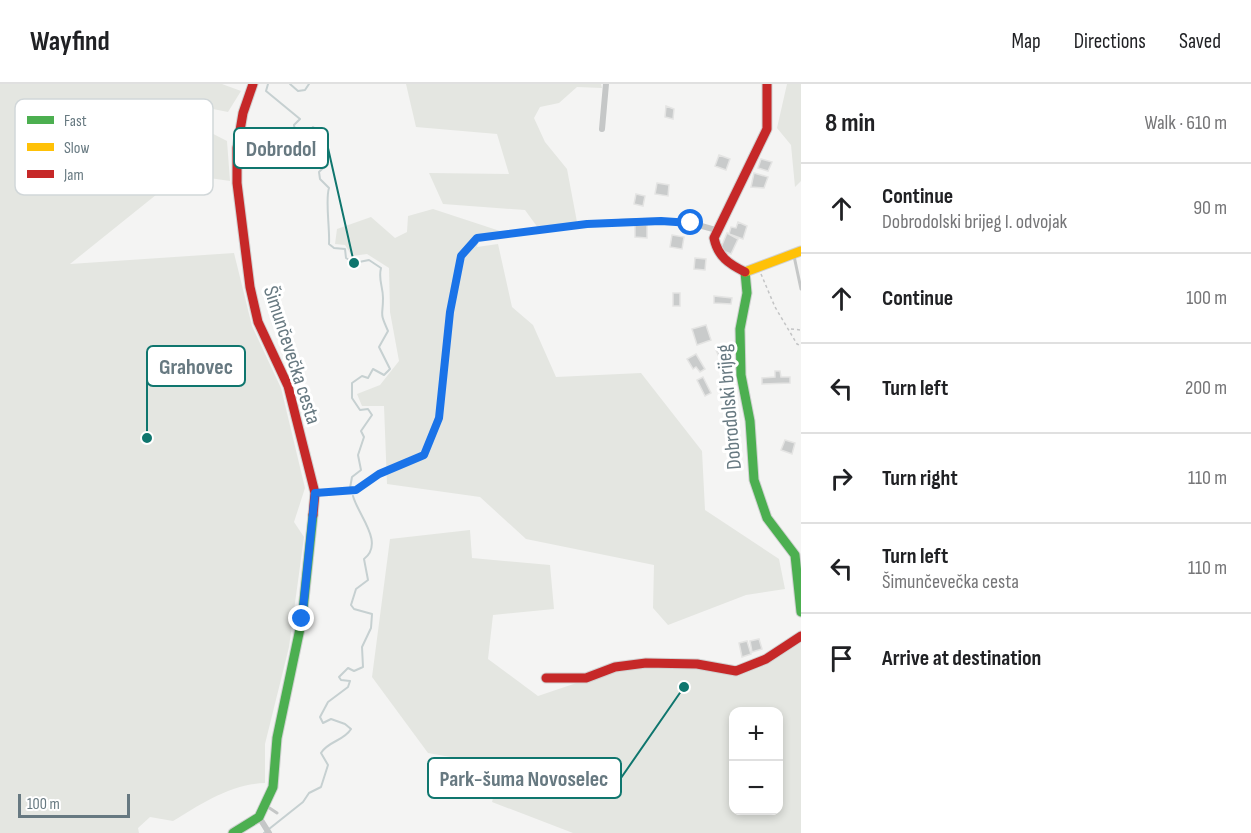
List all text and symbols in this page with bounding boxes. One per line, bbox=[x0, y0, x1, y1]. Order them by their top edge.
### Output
text: Wayfind bbox=[30, 25, 110, 58]
text: Map bbox=[1011, 29, 1041, 54]
text: Directions bbox=[1074, 29, 1146, 54]
text: Saved bbox=[1179, 29, 1221, 54]
legend bbox=[15, 99, 213, 195]
text: 8 min bbox=[825, 108, 875, 139]
text: Walk · 610 m bbox=[1144, 111, 1227, 135]
text: Fast bbox=[64, 112, 87, 131]
callout: Dobrodol bbox=[234, 128, 328, 168]
text: Dobrodol bbox=[246, 136, 316, 163]
text: Slow bbox=[64, 139, 89, 158]
text: Jam bbox=[63, 166, 84, 185]
text: Continue bbox=[882, 183, 953, 210]
icon: ahead bbox=[825, 192, 858, 225]
text: 90 m bbox=[1193, 196, 1227, 220]
route start bbox=[677, 209, 703, 235]
text: Dobrodolski brijeg I. odvojak bbox=[882, 210, 1067, 234]
icon: ahead bbox=[825, 282, 858, 315]
street label: Šimunčevečka cesta bbox=[258, 283, 326, 427]
text: Continue bbox=[882, 285, 953, 312]
text: 100 m bbox=[1186, 286, 1227, 310]
street label: Dobrodolski brijeg bbox=[711, 343, 747, 471]
callout: Grahovec bbox=[147, 346, 245, 386]
text: Grahovec bbox=[159, 354, 233, 381]
icon: left bbox=[825, 372, 858, 405]
text: Turn left bbox=[882, 375, 948, 402]
text: 200 m bbox=[1185, 376, 1227, 400]
icon: right bbox=[825, 462, 858, 495]
text: Turn right bbox=[882, 465, 958, 492]
text: 110 m bbox=[1188, 466, 1227, 490]
text: Turn left bbox=[882, 543, 948, 570]
icon: left bbox=[825, 552, 858, 585]
text: 110 m bbox=[1188, 556, 1227, 580]
text: Šimunčevečka cesta bbox=[882, 570, 1019, 594]
route end bbox=[288, 605, 314, 631]
icon: arrive bbox=[825, 642, 858, 675]
text: Arrive at destination bbox=[882, 645, 1041, 672]
map controls bbox=[729, 707, 783, 815]
button: + bbox=[729, 707, 783, 761]
callout: Park-šuma Novoselec bbox=[428, 758, 621, 798]
button: − bbox=[729, 761, 783, 815]
text: Park-šuma Novoselec bbox=[440, 766, 608, 793]
scale bar bbox=[18, 791, 130, 818]
text: 100 m bbox=[27, 795, 60, 814]

